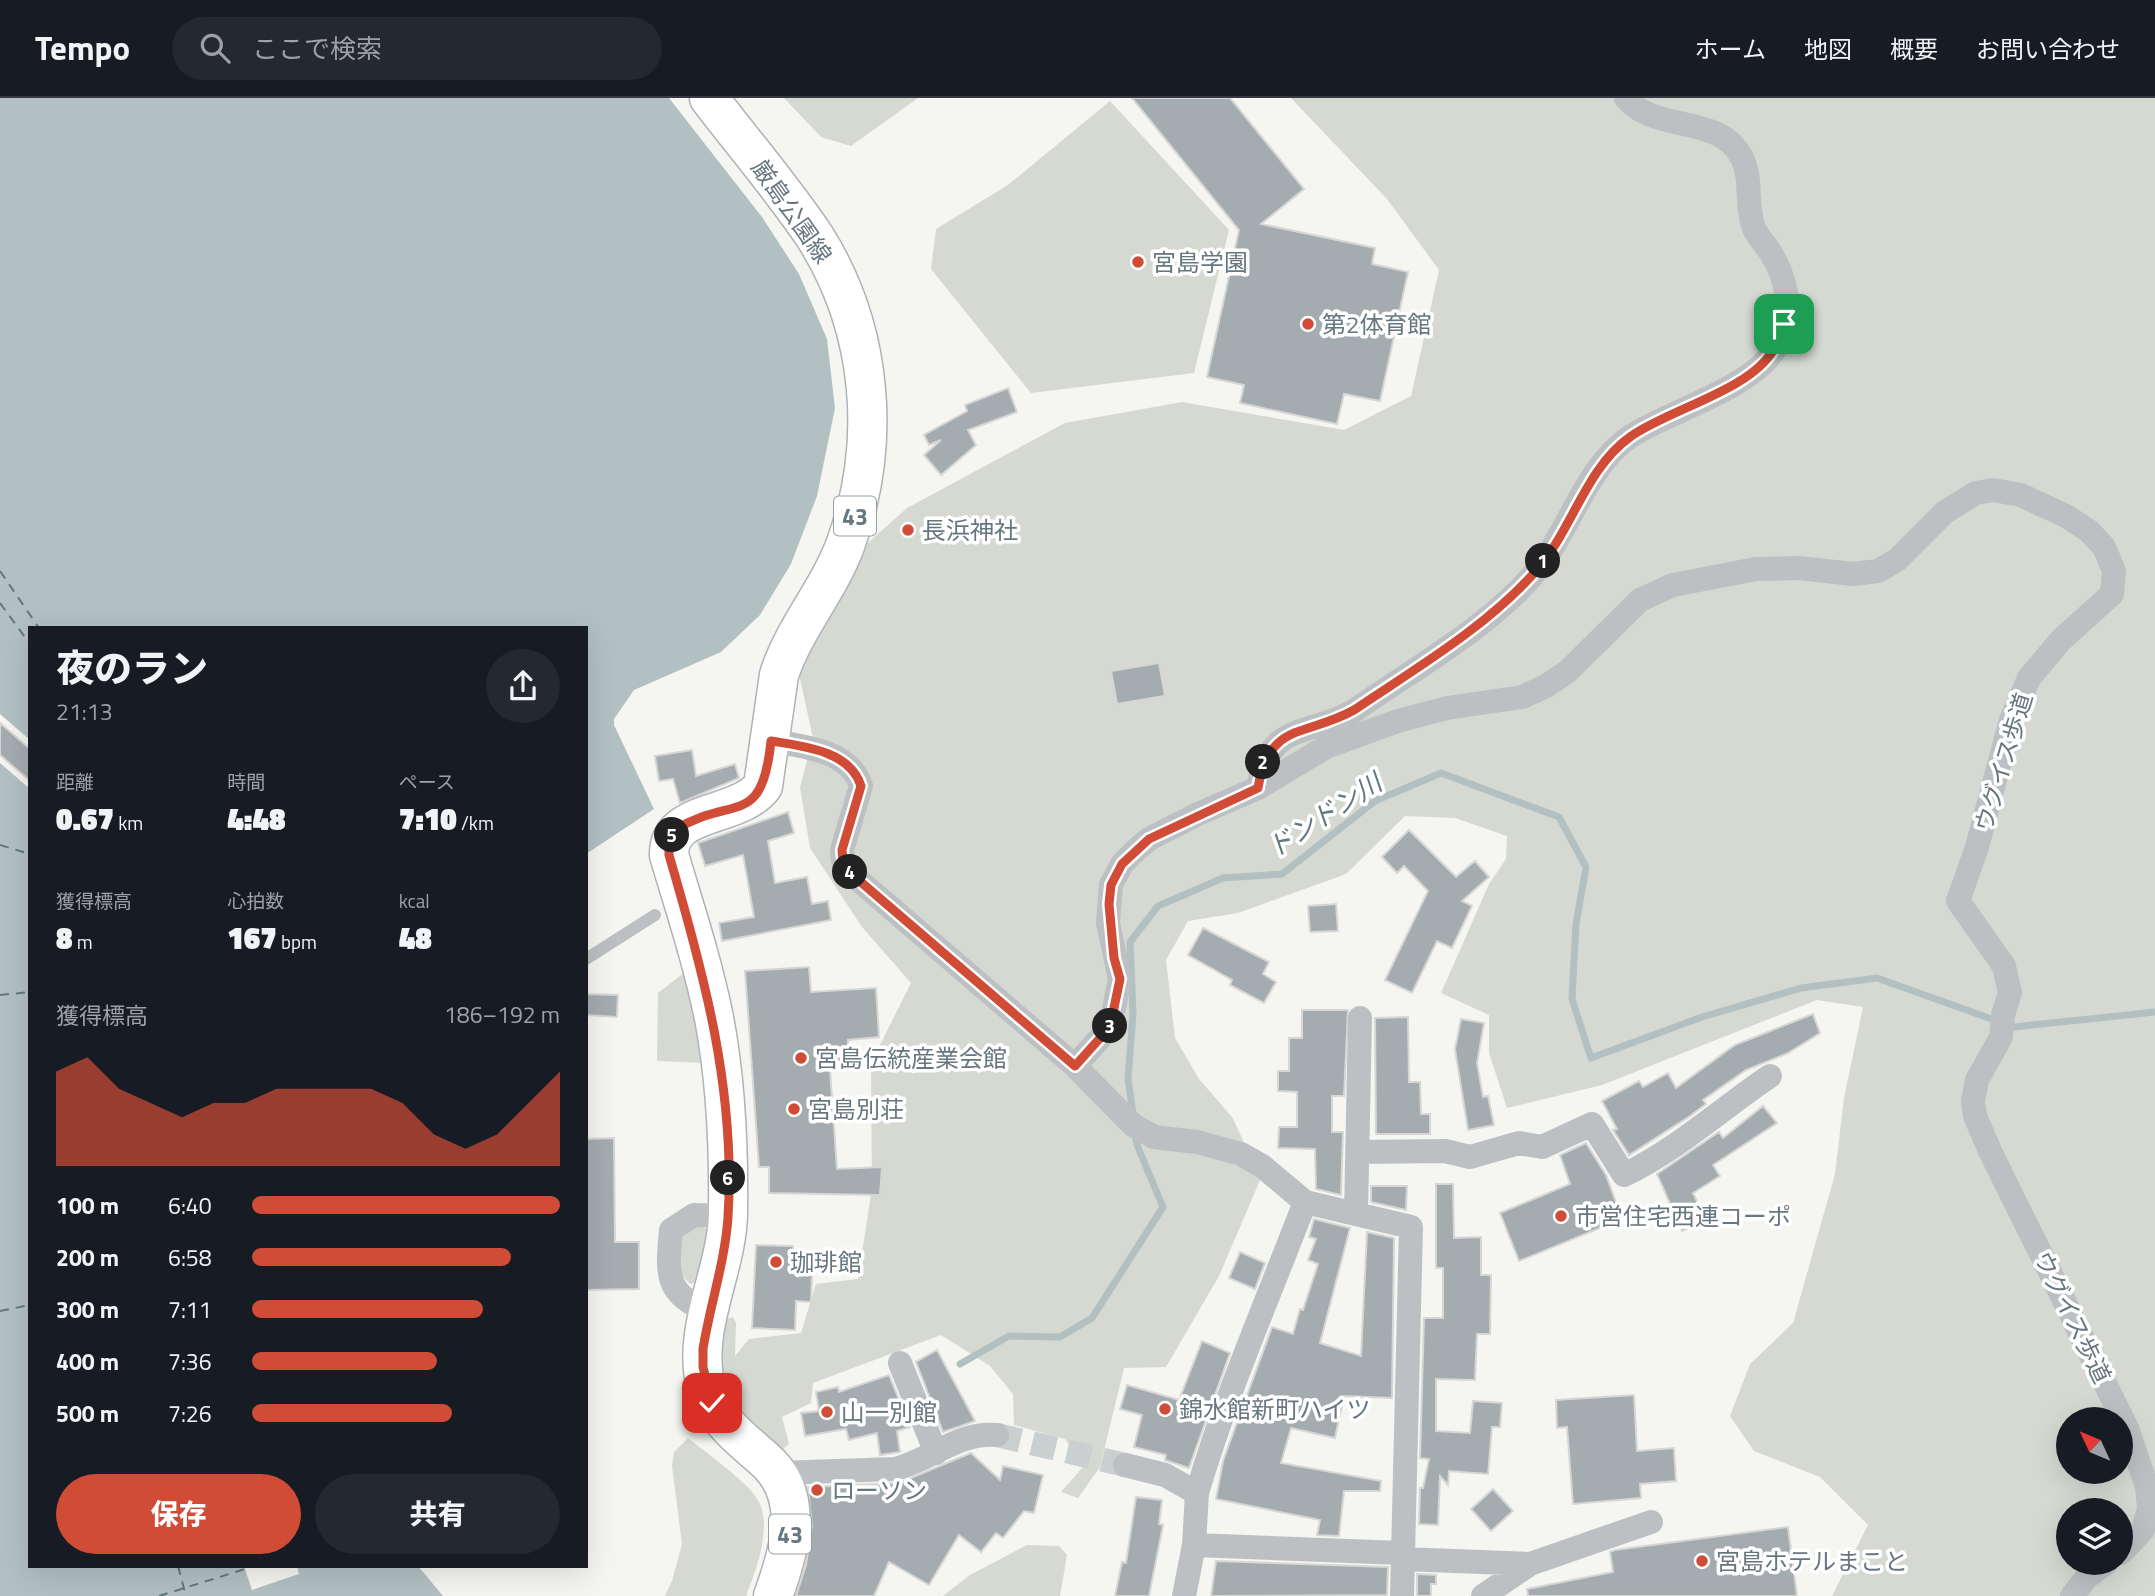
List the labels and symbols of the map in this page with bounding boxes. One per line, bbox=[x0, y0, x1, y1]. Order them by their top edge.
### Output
street label: 厳島公園線 bbox=[743, 152, 841, 270]
place label: 宮島学園 bbox=[1152, 244, 1248, 280]
marker: 宮島学園 bbox=[1130, 254, 1146, 270]
pin bbox=[1754, 294, 1814, 354]
place label: 第2体育館 bbox=[1322, 306, 1431, 342]
marker: 第2体育館 bbox=[1300, 316, 1316, 332]
road number: 43 bbox=[834, 496, 876, 536]
place label: 長浜神社 bbox=[922, 512, 1018, 548]
marker: 長浜神社 bbox=[900, 522, 916, 538]
pin: 1 bbox=[1526, 544, 1560, 578]
street label: ウグイス歩道 bbox=[1965, 688, 2041, 836]
pin: 2 bbox=[1246, 744, 1280, 780]
water label: ドンドン川 bbox=[1259, 762, 1392, 867]
pin: 5 bbox=[654, 818, 690, 852]
pin: 4 bbox=[832, 854, 868, 890]
pin: 3 bbox=[1092, 1009, 1128, 1044]
place label: 宮島伝統産業会館 bbox=[815, 1040, 1007, 1076]
marker: 宮島伝統産業会館 bbox=[793, 1050, 809, 1066]
place label: 宮島別荘 bbox=[808, 1091, 904, 1127]
marker: 宮島別荘 bbox=[786, 1101, 802, 1117]
pin: 6 bbox=[710, 1160, 746, 1196]
place label: 市営住宅西連コーポ bbox=[1575, 1198, 1791, 1234]
marker: 市営住宅西連コーポ bbox=[1553, 1208, 1569, 1224]
place label: 珈琲館 bbox=[790, 1244, 862, 1280]
street label: ウグイス歩道 bbox=[2025, 1245, 2121, 1389]
marker: 珈琲館 bbox=[768, 1254, 784, 1270]
pin bbox=[682, 1373, 742, 1433]
place label: 錦水館新町ハイツ bbox=[1179, 1391, 1371, 1427]
place label: 山一別館 bbox=[841, 1394, 937, 1430]
marker: 錦水館新町ハイツ bbox=[1157, 1401, 1173, 1417]
marker: 山一別館 bbox=[819, 1404, 835, 1420]
north arrow bbox=[2056, 1407, 2133, 1484]
place label: ローソン bbox=[831, 1472, 927, 1508]
marker: ローソン bbox=[809, 1482, 825, 1498]
road number: 43 bbox=[769, 1514, 811, 1554]
place label: 宮島ホテルまこと bbox=[1716, 1543, 1908, 1579]
marker: 宮島ホテルまこと bbox=[1694, 1553, 1710, 1569]

